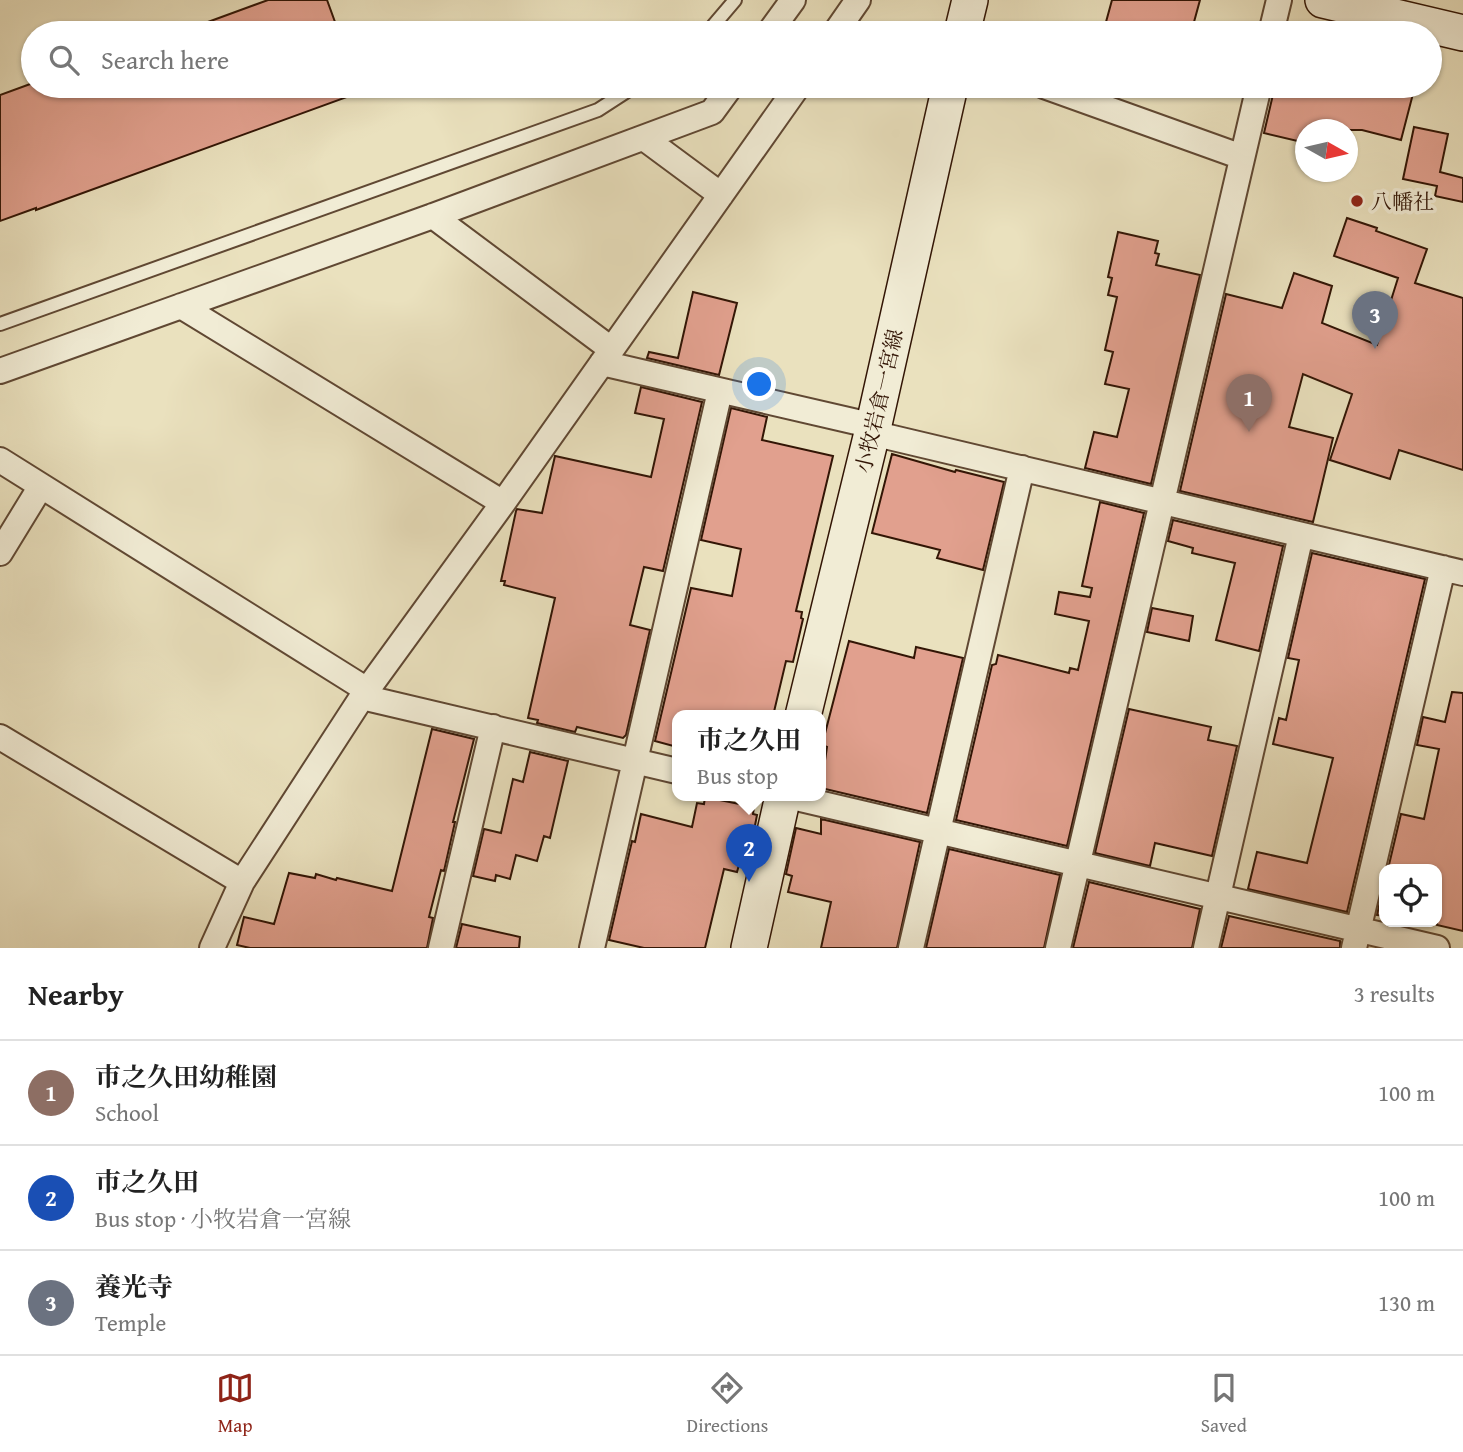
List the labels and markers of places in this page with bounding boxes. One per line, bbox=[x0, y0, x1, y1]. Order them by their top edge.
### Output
place label: 八幡社 bbox=[1371, 186, 1434, 217]
marker: 八幡社 bbox=[1349, 193, 1365, 209]
pin: 3 bbox=[1352, 291, 1398, 349]
pin: 1 bbox=[1226, 374, 1272, 432]
pin: 2 bbox=[726, 824, 772, 882]

